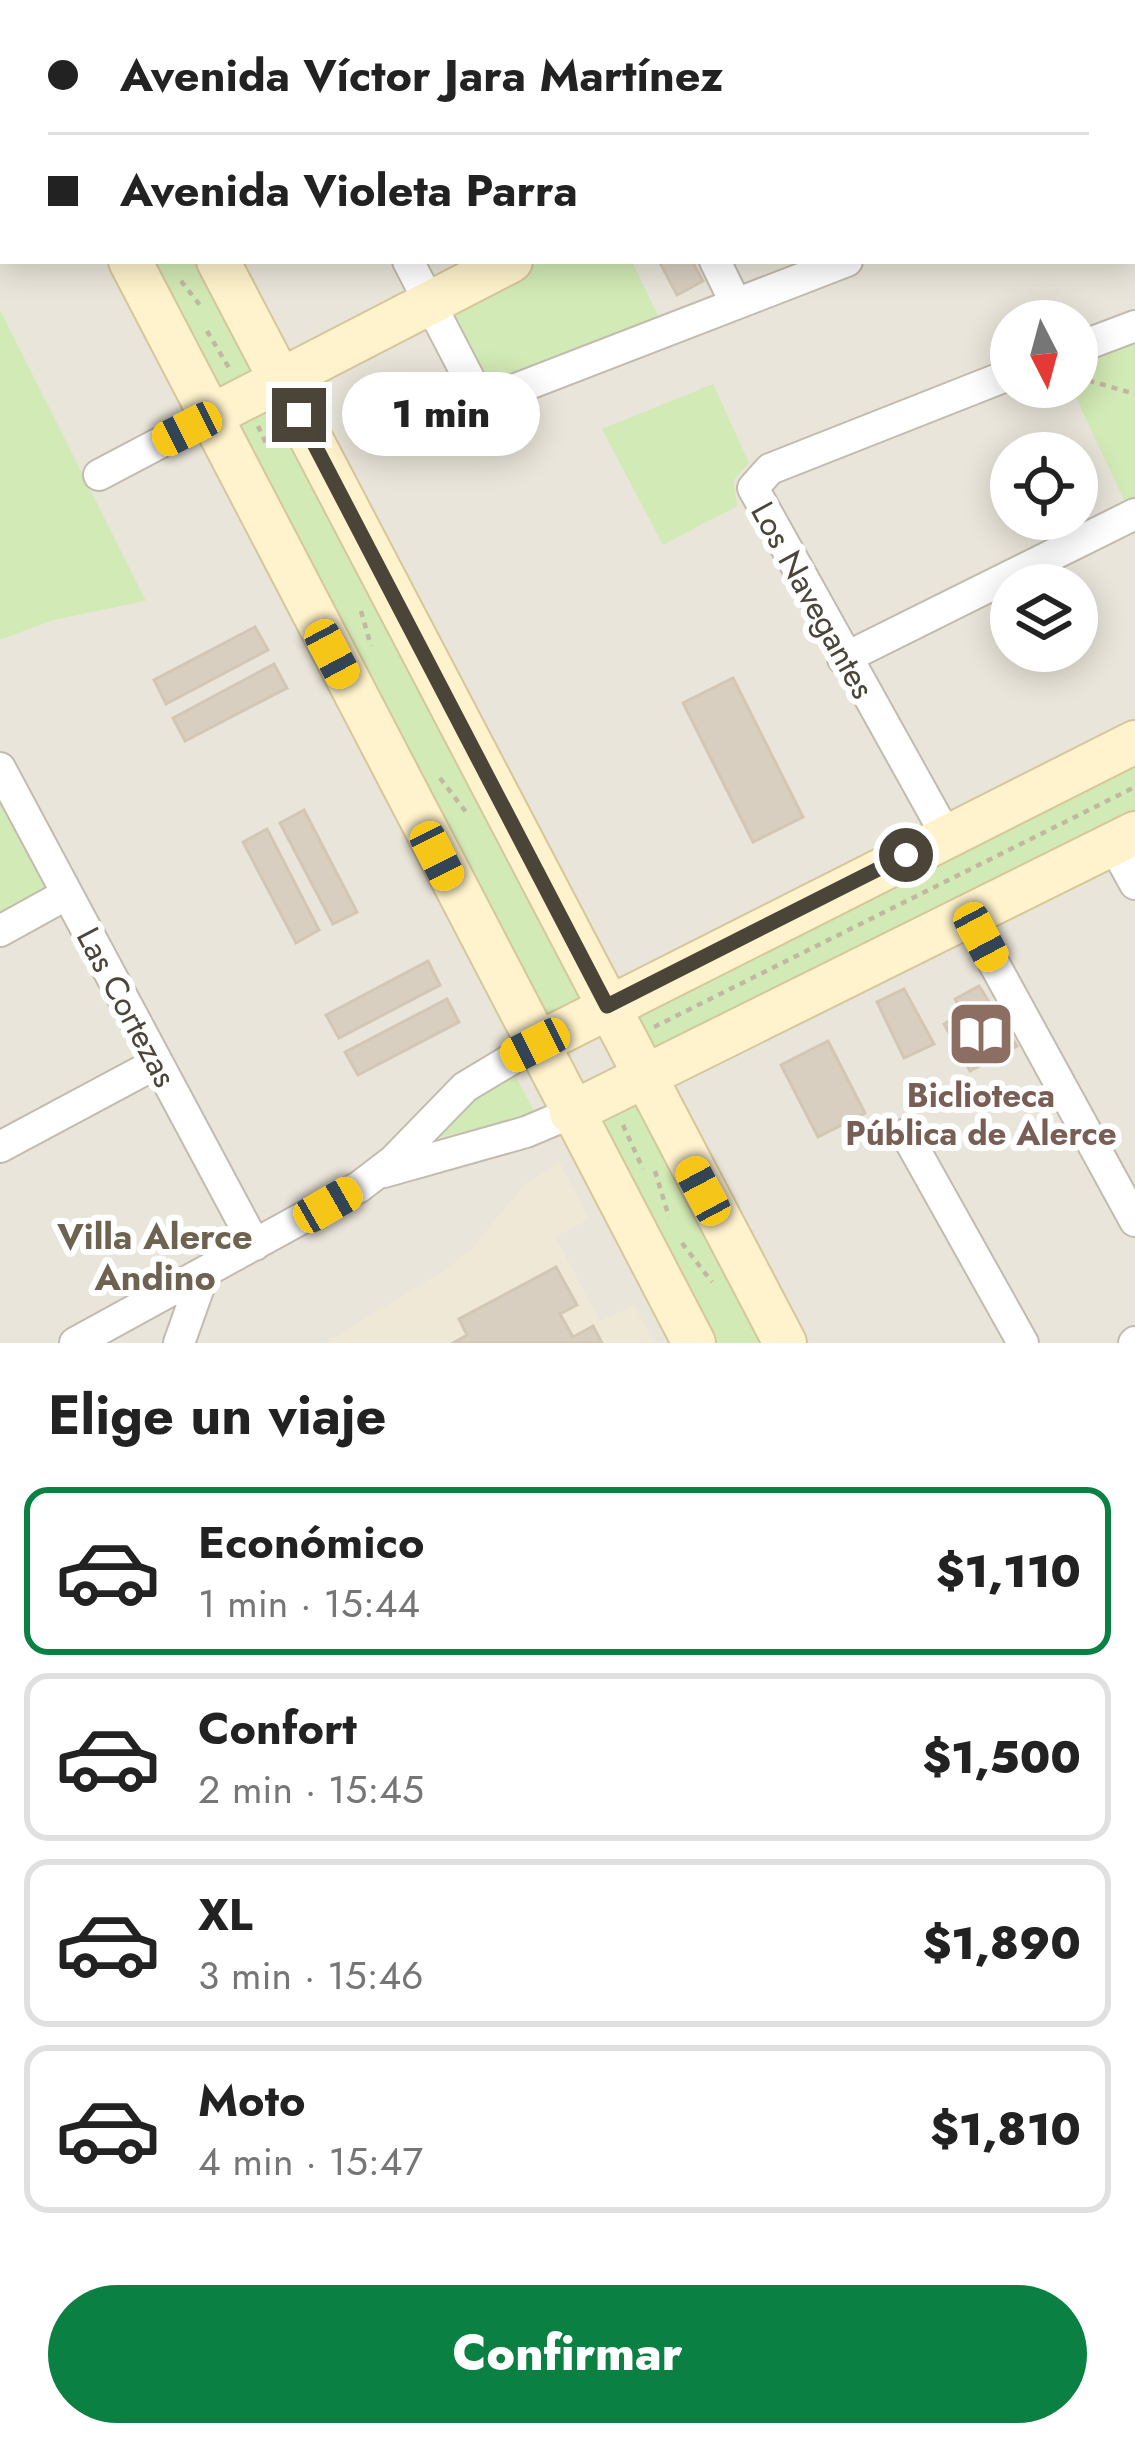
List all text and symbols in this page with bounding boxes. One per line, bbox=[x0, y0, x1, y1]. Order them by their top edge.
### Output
text: Avenida Víctor Jara Martínez bbox=[120, 43, 723, 108]
text: Avenida Violeta Parra bbox=[120, 158, 578, 223]
north arrow bbox=[990, 300, 1098, 408]
map controls bbox=[990, 300, 1098, 672]
callout: 1 min bbox=[341, 373, 539, 457]
text: 1 min bbox=[392, 385, 490, 442]
route end bbox=[272, 388, 326, 442]
car bbox=[147, 397, 227, 461]
button: locate bbox=[990, 432, 1098, 540]
street label: Los Navegantes bbox=[739, 493, 887, 707]
button: layers bbox=[990, 564, 1098, 672]
car bbox=[299, 614, 365, 694]
car bbox=[405, 816, 469, 896]
route start bbox=[879, 828, 933, 882]
car bbox=[948, 897, 1014, 977]
street label: Las Cortezas bbox=[65, 919, 189, 1095]
library icon: Biclioteca Pública de Alerce bbox=[946, 999, 1016, 1069]
car bbox=[495, 1013, 575, 1077]
place label: Biclioteca Pública de Alerce bbox=[845, 1072, 1117, 1157]
car bbox=[670, 1151, 736, 1231]
car bbox=[288, 1171, 368, 1239]
district label: Villa Alerce Andino bbox=[56, 1210, 253, 1303]
text: Elige un viaje bbox=[48, 1376, 387, 1454]
text: Económico bbox=[198, 1510, 424, 1575]
icon: car bbox=[54, 1517, 162, 1625]
text: $1,110 bbox=[936, 1539, 1081, 1604]
text: 1 min · 15:44 bbox=[198, 1575, 420, 1632]
text: Confort bbox=[198, 1696, 357, 1761]
icon: car bbox=[54, 1703, 162, 1811]
text: $1,500 bbox=[923, 1725, 1081, 1790]
text: 2 min · 15:45 bbox=[198, 1761, 424, 1818]
text: XL bbox=[198, 1882, 253, 1947]
icon: car bbox=[54, 1889, 162, 1997]
text: $1,890 bbox=[923, 1911, 1081, 1976]
text: 3 min · 15:46 bbox=[198, 1947, 424, 2004]
text: Moto bbox=[198, 2068, 306, 2133]
icon: car bbox=[54, 2075, 162, 2183]
text: $1,810 bbox=[930, 2097, 1081, 2162]
text: 4 min · 15:47 bbox=[198, 2133, 423, 2190]
button: Confirmar bbox=[48, 2285, 1087, 2423]

